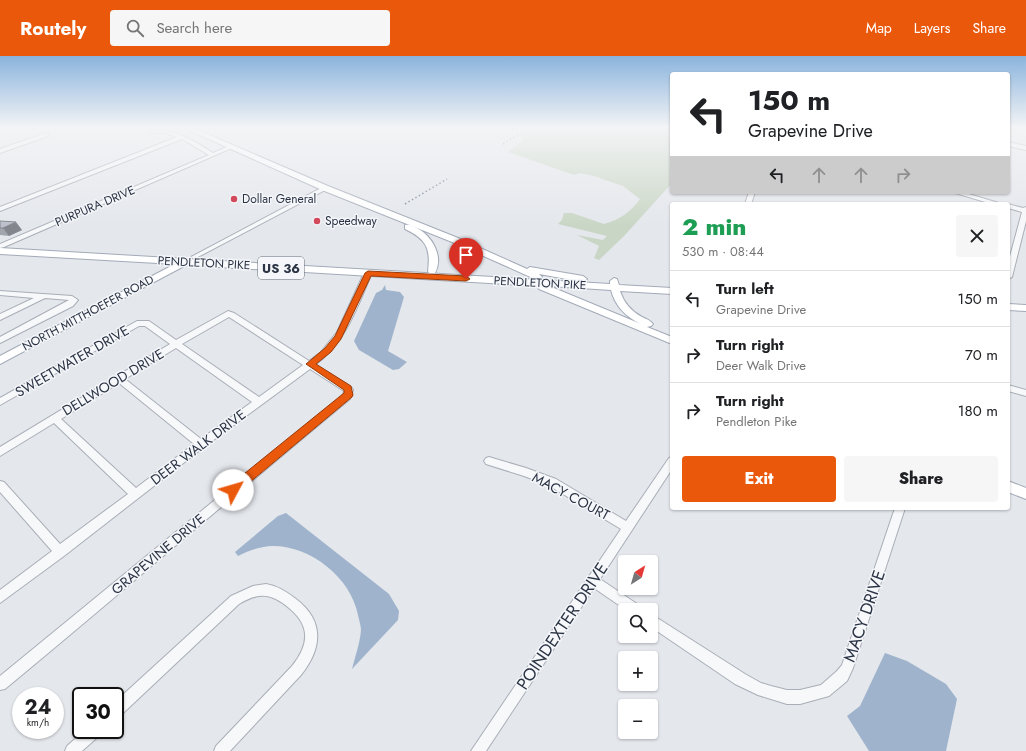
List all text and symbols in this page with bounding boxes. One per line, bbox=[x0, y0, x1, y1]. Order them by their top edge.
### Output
search box bbox=[110, 10, 390, 46]
text: Routely bbox=[20, 15, 86, 42]
icon: search bbox=[124, 17, 146, 39]
text: Search here bbox=[156, 17, 232, 39]
text: Map bbox=[866, 18, 892, 38]
text: Layers bbox=[914, 18, 950, 38]
text: Share bbox=[972, 18, 1006, 38]
text: 150 m bbox=[748, 80, 830, 121]
icon: left bbox=[682, 88, 734, 140]
text: Grapevine Drive bbox=[748, 118, 873, 144]
icon: left bbox=[766, 164, 788, 186]
icon: ahead bbox=[808, 164, 830, 186]
icon: ahead bbox=[850, 164, 872, 186]
icon: right bbox=[892, 164, 914, 186]
street label: PURPURA DRIVE bbox=[52, 181, 138, 231]
place label: Dollar General bbox=[242, 190, 316, 208]
marker: Dollar General bbox=[229, 194, 239, 204]
text: 2 min bbox=[682, 209, 746, 244]
place label: Speedway bbox=[325, 212, 377, 230]
button: close bbox=[956, 215, 998, 257]
marker: Speedway bbox=[312, 216, 322, 226]
pin bbox=[449, 238, 483, 279]
text: 530 m · 08:44 bbox=[682, 242, 764, 261]
icon: arrive bbox=[455, 244, 477, 266]
street label: PENDLETON PIKE bbox=[157, 252, 251, 274]
road number: US 36 bbox=[258, 257, 304, 279]
street label: NORTH MITTHOEFER ROAD bbox=[19, 271, 157, 355]
street label: PENDLETON PIKE bbox=[493, 272, 587, 294]
text: Turn left bbox=[716, 278, 774, 300]
icon: left bbox=[682, 288, 704, 310]
text: 150 m bbox=[958, 288, 998, 310]
text: Grapevine Drive bbox=[716, 300, 806, 319]
street label: SWEETWATER DRIVE bbox=[11, 320, 133, 402]
text: Turn right bbox=[716, 334, 784, 356]
street label: DELLWOOD DRIVE bbox=[58, 344, 168, 420]
icon: right bbox=[682, 344, 704, 366]
text: 70 m bbox=[965, 344, 998, 366]
text: Deer Walk Drive bbox=[716, 356, 806, 375]
text: Turn right bbox=[716, 390, 784, 412]
icon: right bbox=[682, 400, 704, 422]
text: 180 m bbox=[958, 400, 998, 422]
street label: DEER WALK DRIVE bbox=[146, 404, 250, 490]
text: Pendleton Pike bbox=[716, 412, 797, 431]
button: Exit bbox=[682, 456, 836, 502]
button: Share bbox=[844, 456, 998, 502]
street label: MACY COURT bbox=[529, 467, 614, 525]
position arrow bbox=[212, 469, 254, 511]
street label: GRAPEVINE DRIVE bbox=[107, 509, 209, 599]
north arrow bbox=[618, 555, 658, 595]
map controls bbox=[618, 555, 658, 739]
street label: POINDEXTER DRIVE bbox=[510, 558, 614, 694]
street label: MACY DRIVE bbox=[837, 567, 891, 665]
button: search bbox=[618, 603, 658, 643]
button: + bbox=[618, 651, 658, 691]
speed limit sign: 30 bbox=[72, 687, 124, 739]
text: 24 bbox=[24, 693, 52, 722]
button: − bbox=[618, 699, 658, 739]
text: km/h bbox=[27, 715, 49, 730]

